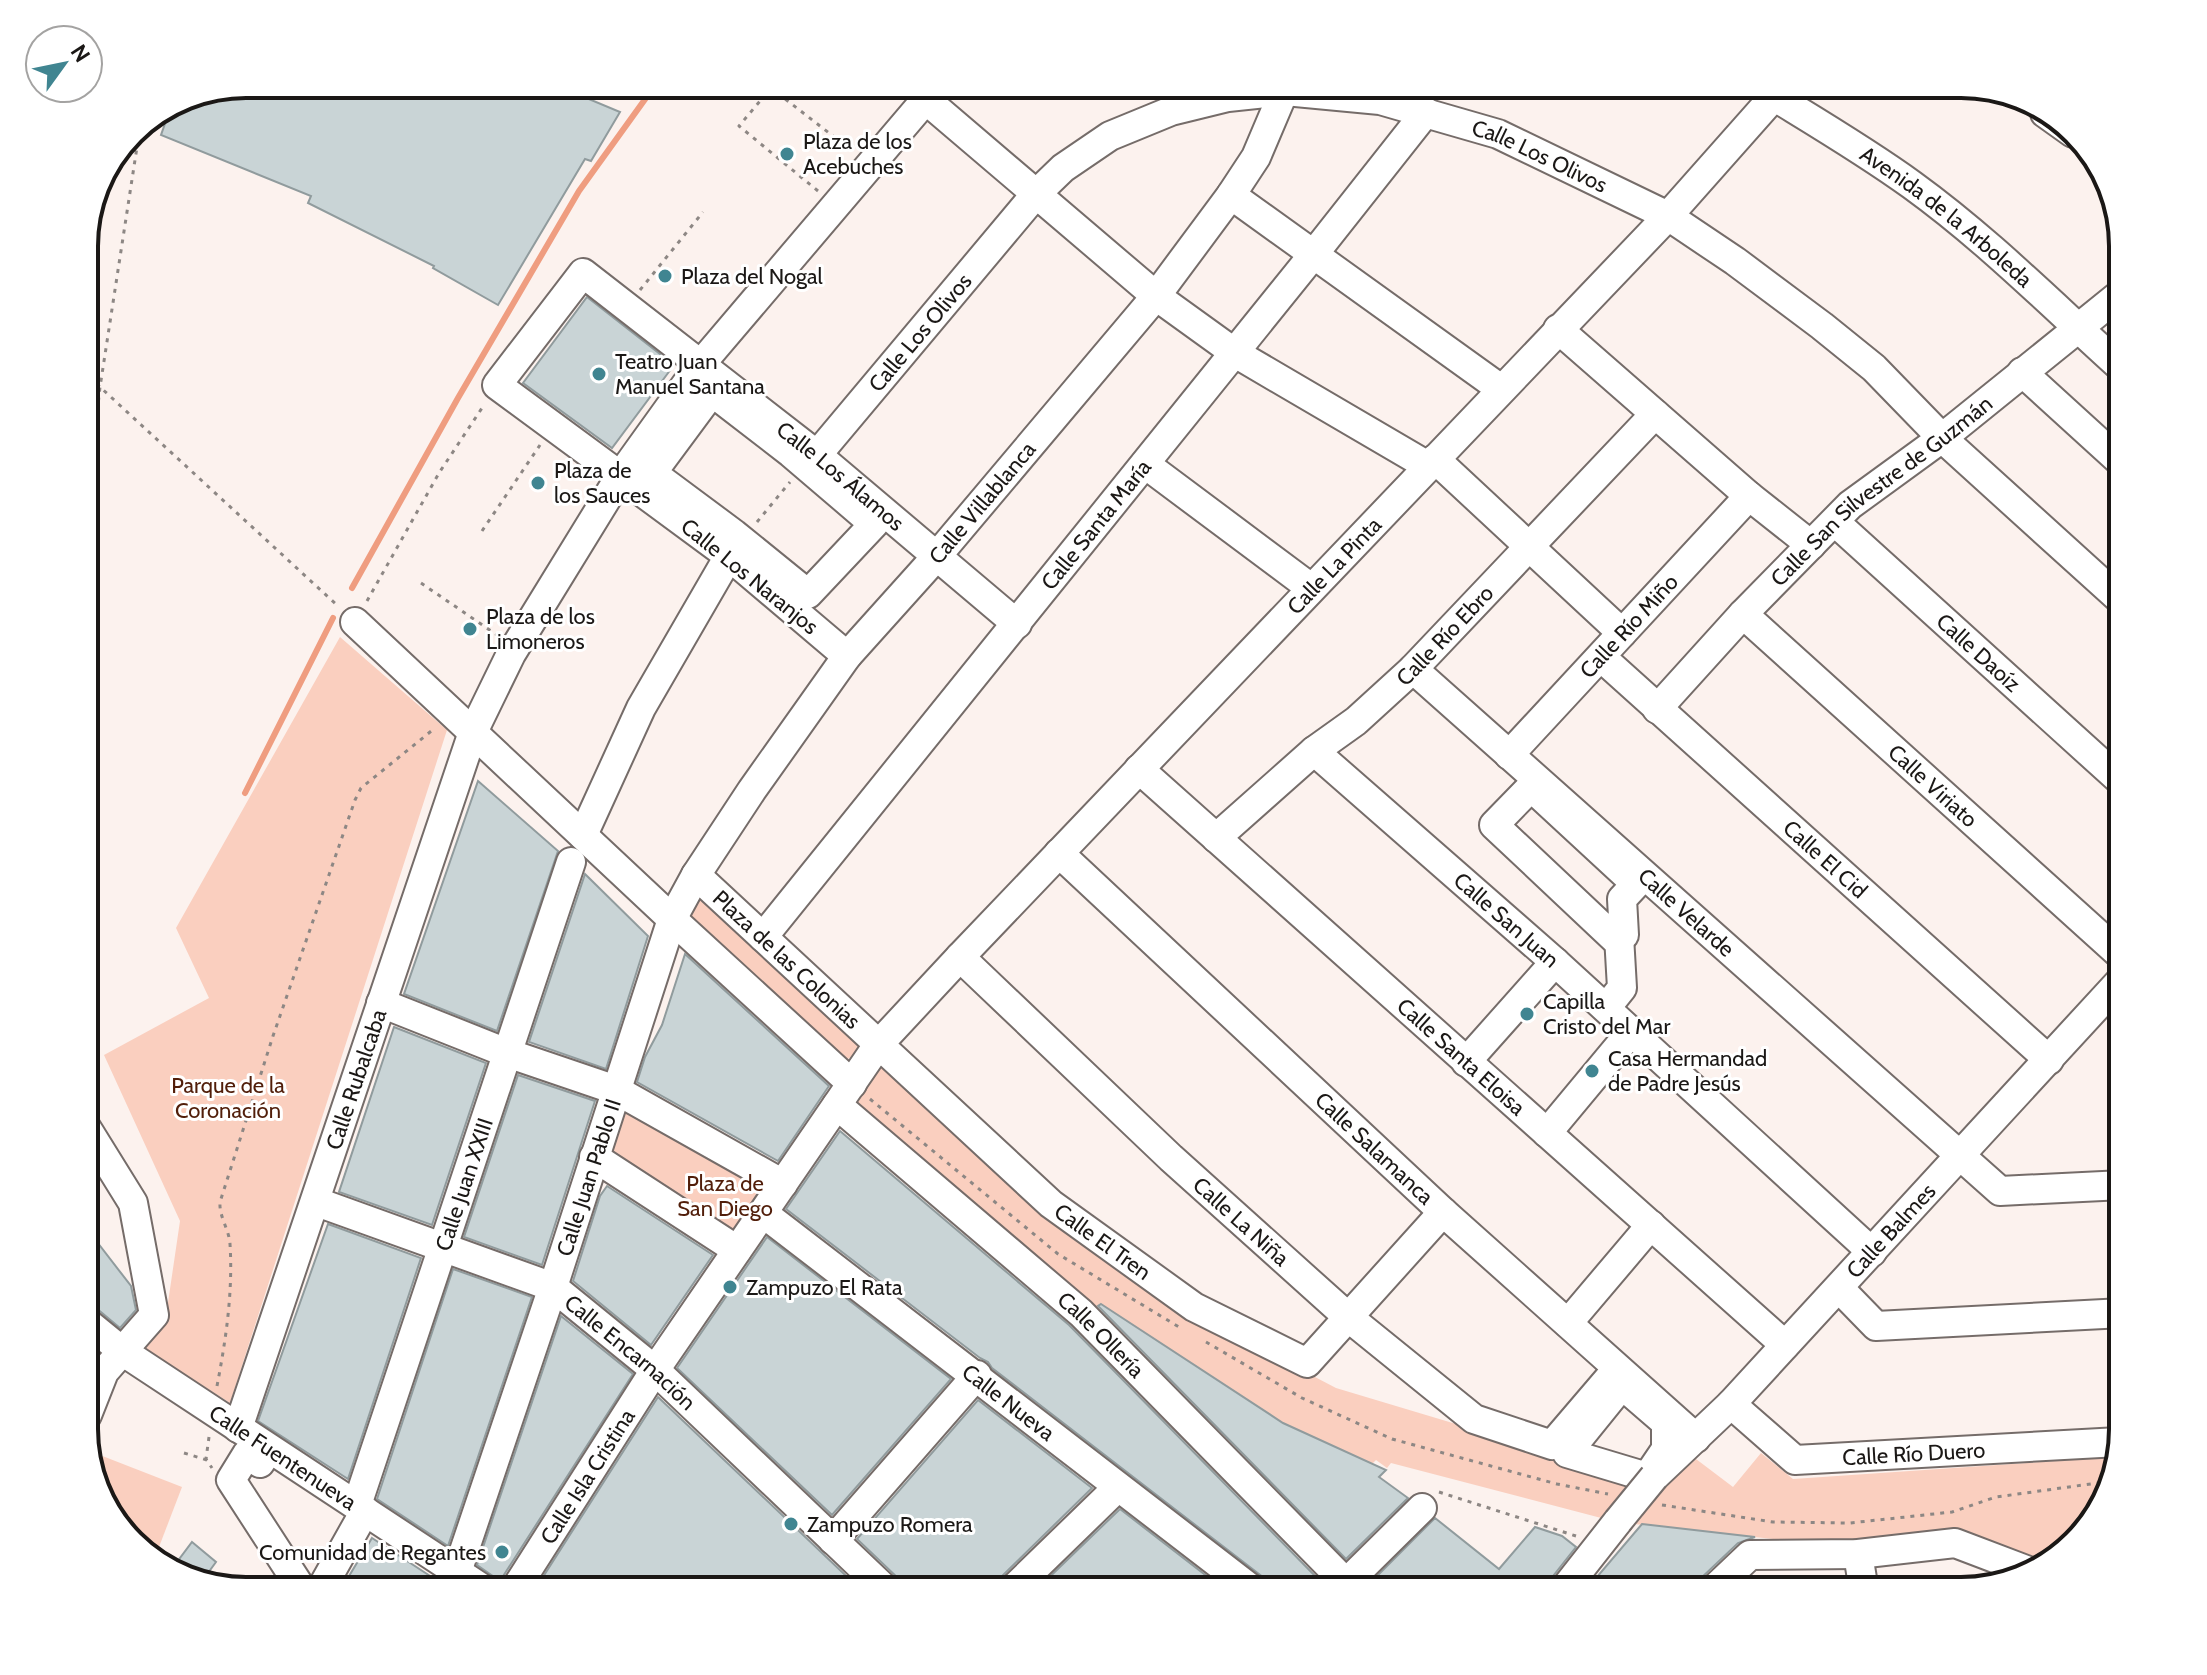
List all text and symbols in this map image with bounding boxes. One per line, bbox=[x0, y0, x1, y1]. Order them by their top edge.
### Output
north arrow bbox=[24, 24, 104, 104]
text: N bbox=[65, 40, 96, 67]
street label: Calle Los Olivos bbox=[1469, 114, 1612, 199]
place label: Plaza de los Acebuches bbox=[803, 128, 912, 180]
street label: Avenida de la Arboleda bbox=[1855, 140, 2038, 293]
marker: Plaza de los Acebuches bbox=[778, 145, 796, 163]
place label: Plaza del Nogal bbox=[681, 263, 824, 290]
marker: Plaza del Nogal bbox=[656, 267, 674, 285]
street label: Calle Los Olivos bbox=[863, 268, 977, 397]
place label: Teatro Juan Manuel Santana bbox=[615, 348, 765, 400]
marker: Teatro Juan Manuel Santana bbox=[590, 365, 608, 383]
street label: Calle San Silvestre de Guzmán bbox=[1765, 390, 1998, 592]
street label: Calle Los Álamos bbox=[771, 416, 910, 537]
street label: Calle Villablanca bbox=[923, 436, 1042, 570]
street label: Calle Santa María bbox=[1035, 454, 1157, 595]
place label: Plaza de los Sauces bbox=[554, 457, 650, 509]
marker: Plaza de los Sauces bbox=[529, 474, 547, 492]
street label: Calle La Pinta bbox=[1282, 511, 1387, 620]
street label: Calle Los Naranjos bbox=[676, 513, 824, 640]
street label: Calle Río Miño bbox=[1574, 569, 1684, 684]
street label: Calle Río Ebro bbox=[1391, 580, 1499, 692]
place label: Plaza de los Limoneros bbox=[486, 603, 595, 655]
street label: Calle Daoíz bbox=[1931, 608, 2026, 698]
marker: Plaza de los Limoneros bbox=[461, 620, 479, 638]
street label: Calle Viriato bbox=[1882, 739, 1983, 833]
street label: Calle El Cid bbox=[1777, 814, 1873, 904]
street label: Calle Velarde bbox=[1632, 863, 1740, 963]
street label: Calle San Juan bbox=[1448, 867, 1564, 973]
street label: Plaza de las Colonias bbox=[707, 885, 866, 1035]
place label: Capilla Cristo del Mar bbox=[1543, 988, 1670, 1040]
street label: Calle Santa Eloisa bbox=[1391, 993, 1531, 1121]
street label: Calle Rubalcaba bbox=[320, 1005, 393, 1153]
marker: Capilla Cristo del Mar bbox=[1518, 1005, 1536, 1023]
place label: Casa Hermandad de Padre Jesús bbox=[1608, 1045, 1767, 1097]
marker: Casa Hermandad de Padre Jesús bbox=[1583, 1062, 1601, 1080]
park label: Parque de la Coronación bbox=[171, 1072, 285, 1124]
street label: Calle Salamanca bbox=[1309, 1086, 1439, 1211]
street label: Calle Juan Pablo II bbox=[551, 1095, 627, 1260]
street label: Calle Juan XXIII bbox=[430, 1115, 499, 1254]
park label: Plaza de San Diego bbox=[677, 1170, 773, 1222]
street label: Calle La Niña bbox=[1187, 1171, 1295, 1272]
street label: Calle Balmes bbox=[1841, 1178, 1941, 1284]
street label: Calle El Tren bbox=[1049, 1198, 1156, 1286]
place label: Zampuzo El Rata bbox=[746, 1274, 903, 1301]
marker: Zampuzo El Rata bbox=[721, 1278, 739, 1296]
street label: Calle Ollería bbox=[1052, 1286, 1150, 1384]
street label: Calle Encarnación bbox=[559, 1289, 702, 1416]
street label: Calle Nueva bbox=[957, 1358, 1060, 1447]
street label: Calle Fuentenueva bbox=[204, 1399, 362, 1516]
street label: Calle Isla Cristina bbox=[535, 1404, 641, 1549]
street label: Calle Río Duero bbox=[1842, 1436, 1986, 1471]
place label: Zampuzo Romera bbox=[807, 1511, 973, 1538]
marker: Zampuzo Romera bbox=[782, 1515, 800, 1533]
place label: Comunidad de Regantes bbox=[259, 1539, 486, 1566]
marker: Comunidad de Regantes bbox=[493, 1543, 511, 1561]

